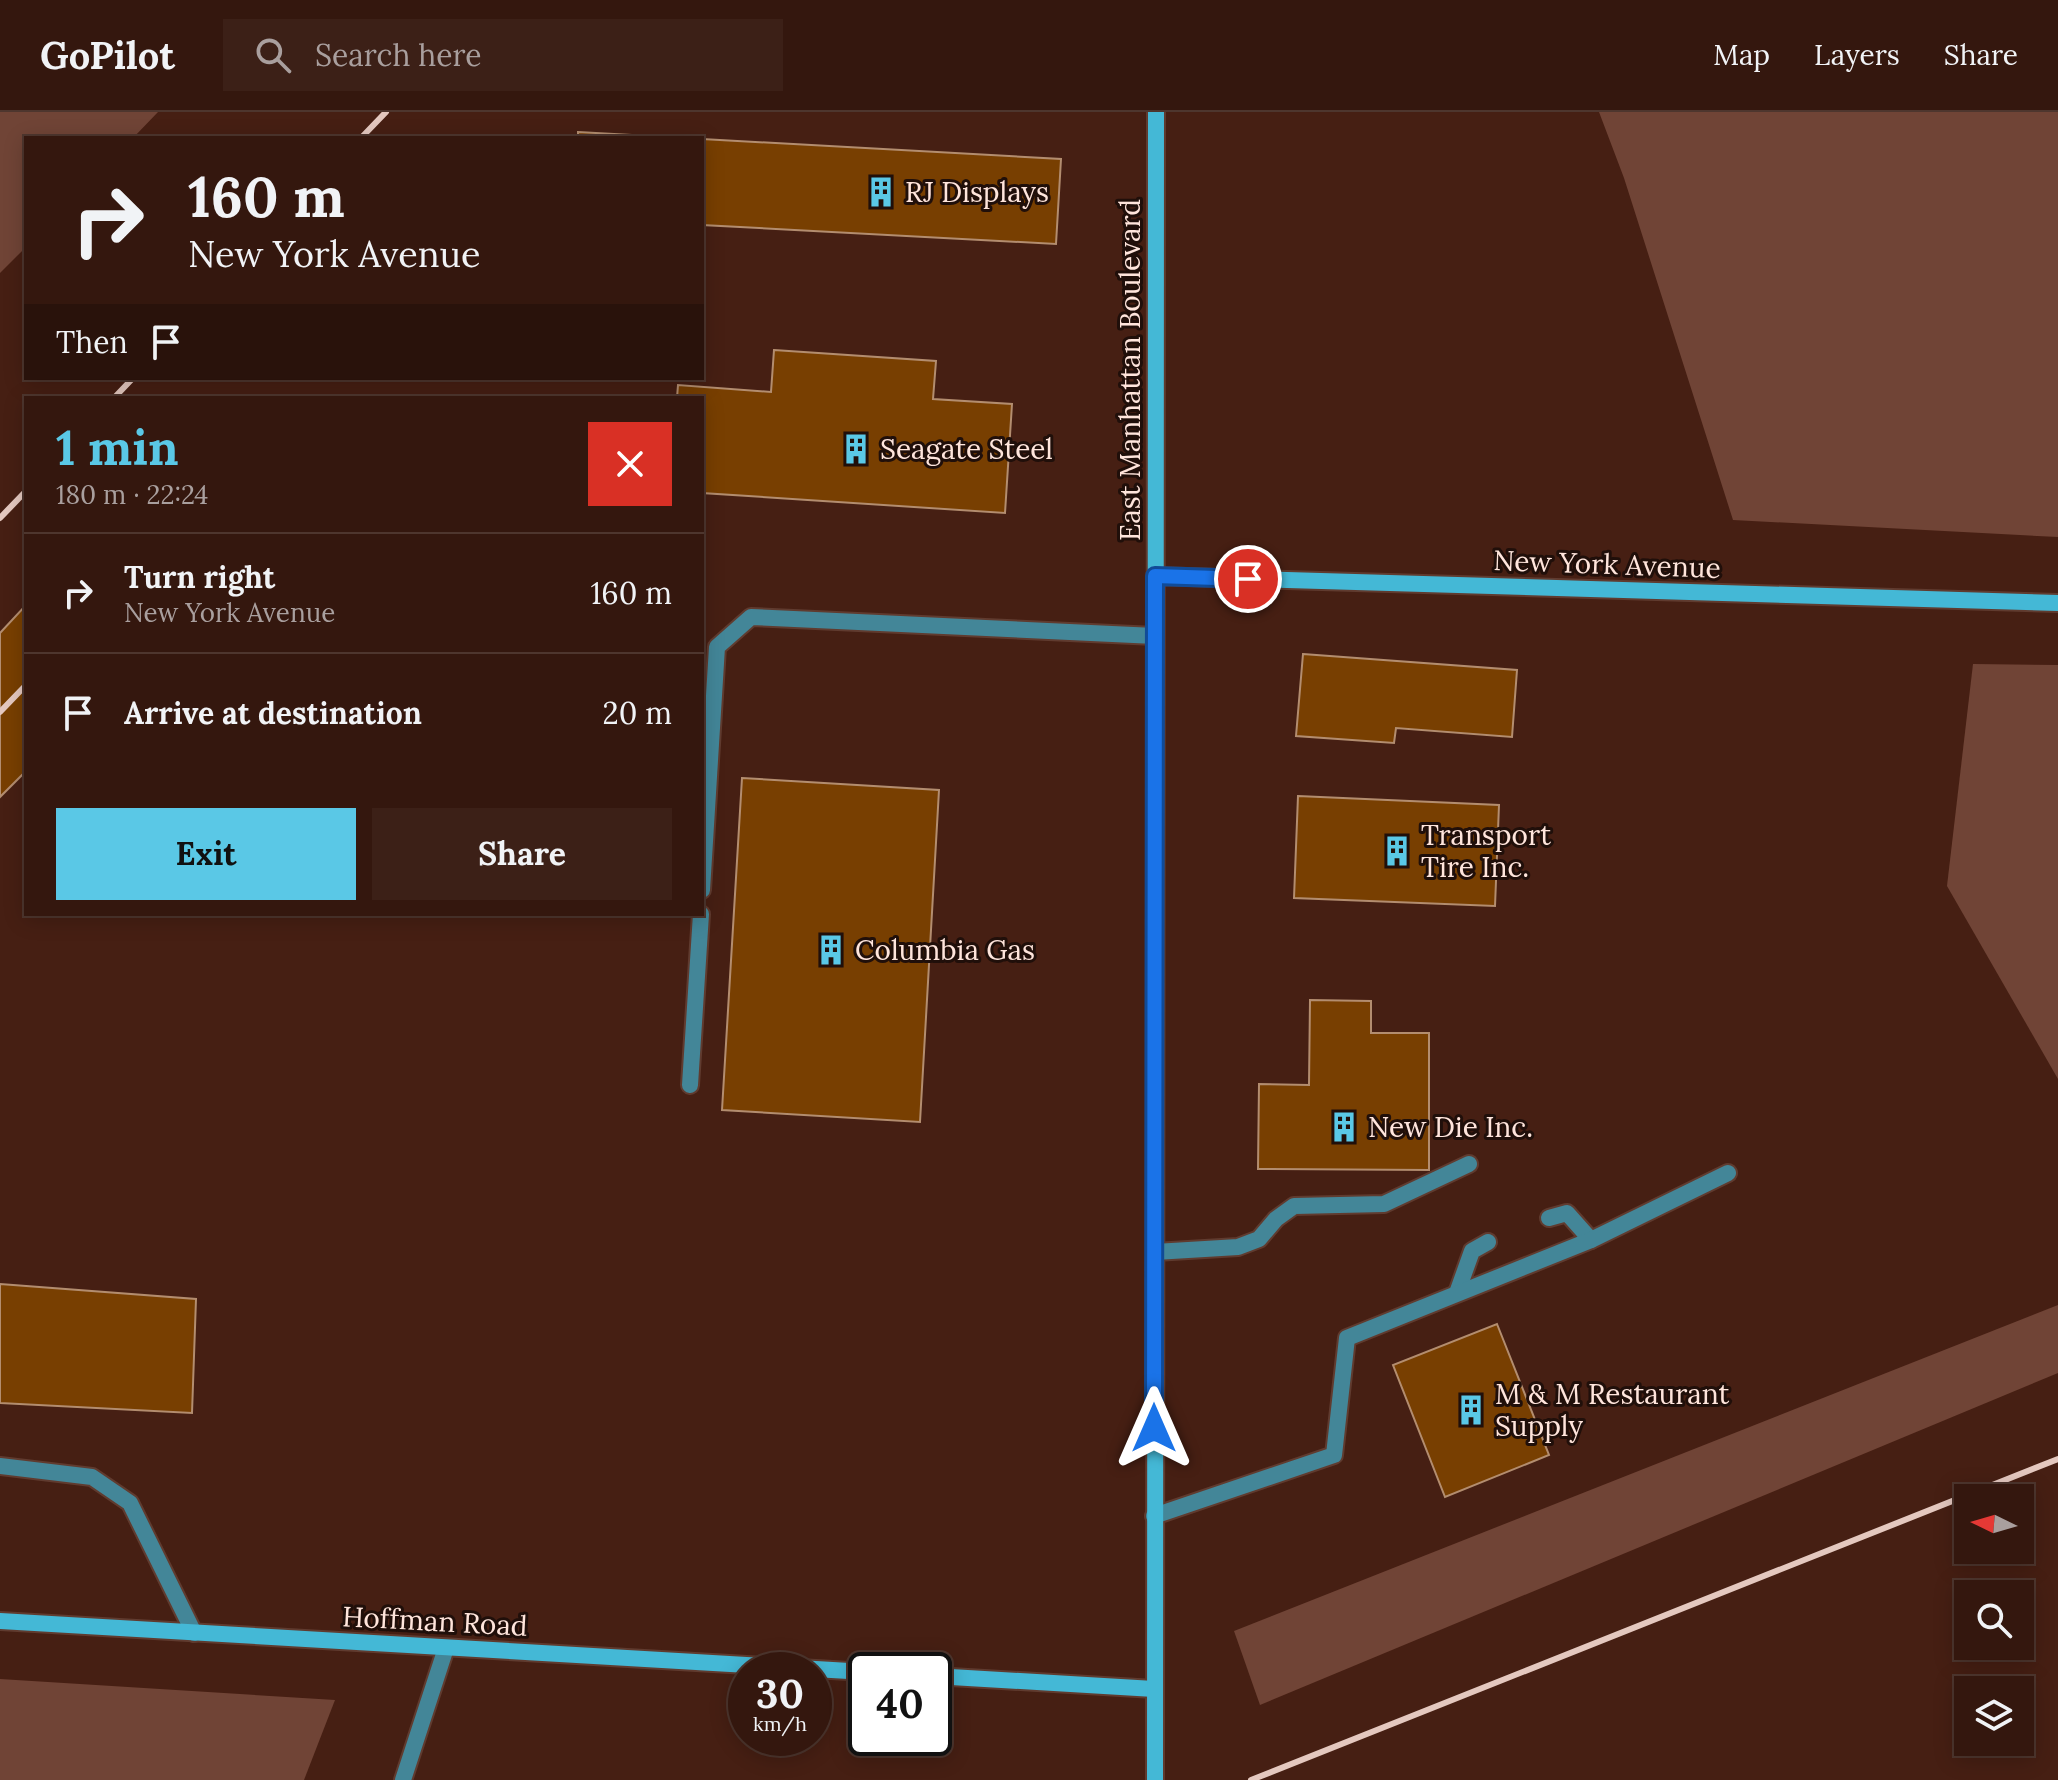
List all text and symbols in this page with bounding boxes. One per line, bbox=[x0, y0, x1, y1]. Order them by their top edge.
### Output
search box bbox=[223, 19, 783, 91]
text: GoPilot bbox=[40, 31, 175, 79]
icon: search bbox=[251, 33, 295, 77]
text: Search here bbox=[315, 36, 482, 74]
text: Map bbox=[1713, 37, 1770, 73]
text: Layers bbox=[1814, 37, 1900, 73]
text: Share bbox=[1944, 37, 2018, 73]
text: 160 m bbox=[188, 161, 345, 232]
icon: right bbox=[56, 168, 160, 272]
place label: RJ Displays bbox=[905, 174, 1049, 210]
building icon: RJ Displays bbox=[864, 175, 898, 209]
street label: East Manhattan Boulevard bbox=[1112, 199, 1148, 541]
text: New York Avenue bbox=[188, 231, 481, 277]
icon: arrive bbox=[144, 320, 188, 364]
text: Then bbox=[56, 323, 128, 361]
text: 1 min bbox=[56, 417, 179, 478]
button: close bbox=[588, 422, 672, 506]
place label: Seagate Steel bbox=[880, 431, 1053, 467]
building icon: Seagate Steel bbox=[839, 432, 873, 466]
text: 180 m · 22:24 bbox=[56, 478, 208, 511]
street label: New York Avenue bbox=[1493, 542, 1721, 586]
pin bbox=[1214, 545, 1282, 613]
icon: arrive bbox=[1226, 557, 1270, 601]
text: Turn right bbox=[124, 558, 275, 596]
icon: right bbox=[56, 571, 100, 615]
text: 160 m bbox=[590, 574, 672, 612]
text: New York Avenue bbox=[124, 596, 335, 629]
icon: arrive bbox=[56, 691, 100, 735]
text: Arrive at destination bbox=[124, 694, 422, 732]
text: 20 m bbox=[603, 694, 672, 732]
button: Exit bbox=[56, 808, 356, 900]
button: Share bbox=[372, 808, 672, 900]
place label: Transport Tire Inc. bbox=[1421, 817, 1551, 885]
building icon: Transport Tire Inc. bbox=[1380, 834, 1414, 868]
place label: Columbia Gas bbox=[855, 932, 1035, 968]
building icon: Columbia Gas bbox=[814, 933, 848, 967]
place label: New Die Inc. bbox=[1368, 1109, 1533, 1145]
building icon: New Die Inc. bbox=[1327, 1110, 1361, 1144]
place label: M & M Restaurant Supply bbox=[1495, 1376, 1729, 1444]
position arrow bbox=[1112, 1386, 1196, 1470]
building icon: M & M Restaurant Supply bbox=[1454, 1393, 1488, 1427]
north arrow bbox=[1954, 1484, 2034, 1564]
map controls bbox=[1954, 1484, 2034, 1756]
button: search bbox=[1954, 1580, 2034, 1660]
street label: Hoffman Road bbox=[341, 1598, 529, 1644]
speed limit sign: 40 bbox=[848, 1652, 952, 1756]
text: 30 bbox=[756, 1668, 804, 1719]
button: layers bbox=[1954, 1676, 2034, 1756]
text: km/h bbox=[753, 1711, 807, 1736]

